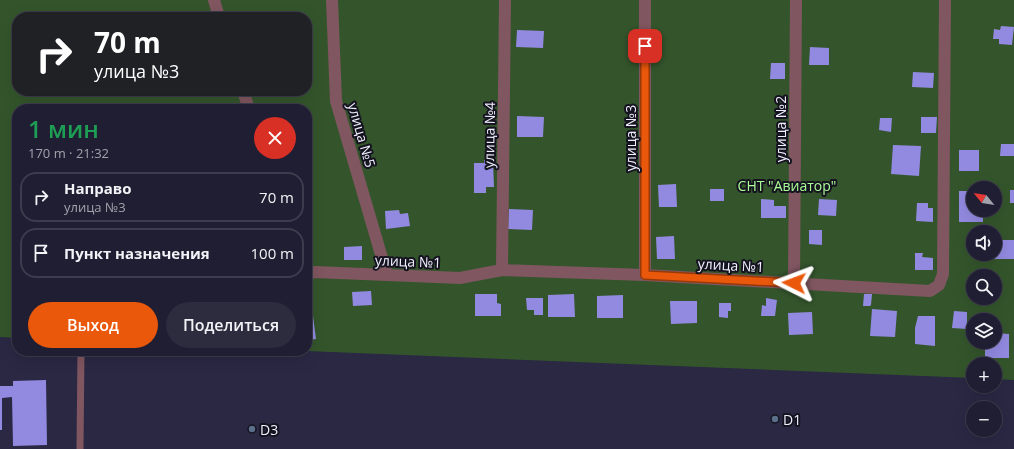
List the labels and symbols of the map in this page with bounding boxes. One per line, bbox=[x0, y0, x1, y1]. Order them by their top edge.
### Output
pin bbox=[628, 29, 662, 63]
street label: улица №2 bbox=[771, 96, 790, 162]
street label: улица №5 bbox=[344, 100, 380, 170]
street label: улица №4 bbox=[479, 102, 499, 168]
street label: улица №3 bbox=[621, 105, 640, 171]
park label: СНТ "Авиатор" bbox=[738, 176, 836, 195]
north arrow bbox=[966, 181, 1002, 217]
street label: улица №1 bbox=[375, 250, 441, 272]
street label: улица №1 bbox=[697, 254, 765, 276]
position arrow bbox=[773, 262, 815, 304]
place label: D1 bbox=[783, 410, 801, 429]
marker: D1 bbox=[770, 414, 780, 424]
place label: D3 bbox=[260, 420, 278, 439]
marker: D3 bbox=[247, 424, 257, 434]

